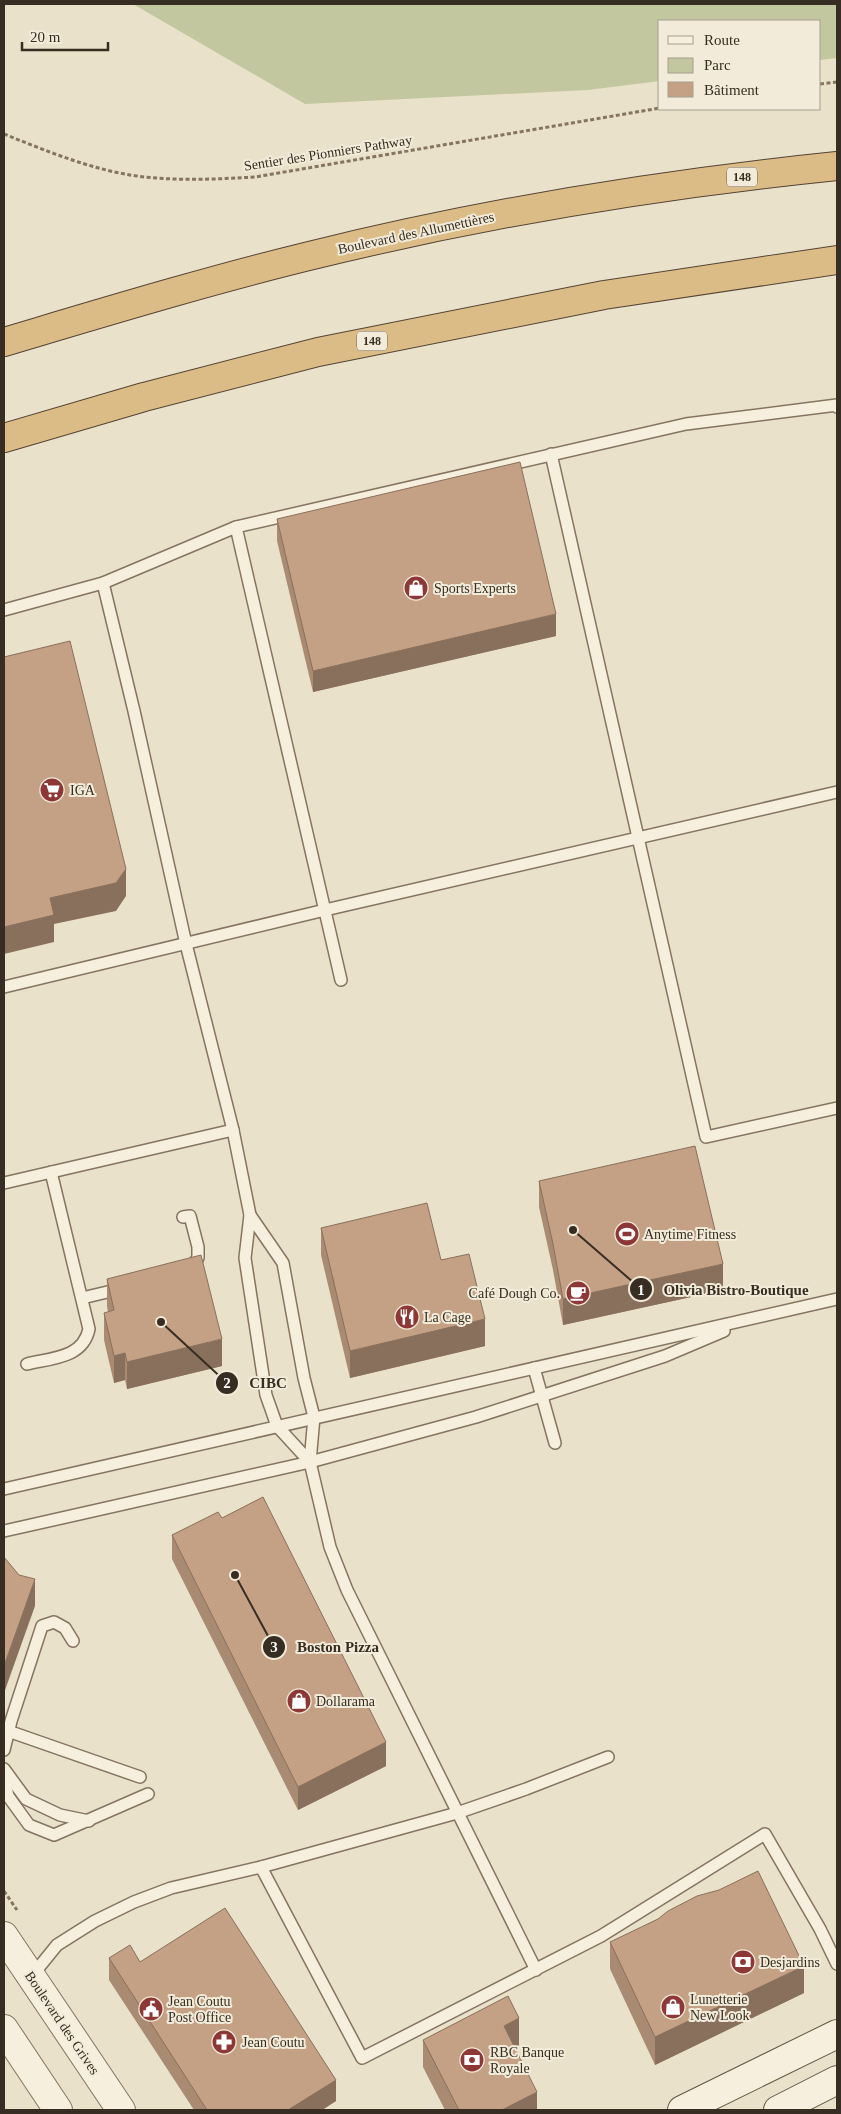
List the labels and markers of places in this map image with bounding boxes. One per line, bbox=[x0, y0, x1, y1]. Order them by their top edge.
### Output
shop icon: Sports Experts bbox=[403, 575, 429, 601]
place label: Sports Experts bbox=[434, 581, 516, 596]
supermarket icon: IGA bbox=[39, 777, 65, 803]
place label: IGA bbox=[70, 783, 96, 798]
sports icon: Anytime Fitness bbox=[614, 1221, 640, 1247]
place label: Anytime Fitness bbox=[644, 1227, 736, 1242]
callout: Olivia Bistro-Boutique bbox=[629, 1274, 819, 1304]
cafe icon: Café Dough Co. bbox=[565, 1280, 591, 1306]
place label: Café Dough Co. bbox=[469, 1286, 560, 1301]
restaurant icon: La Cage bbox=[394, 1304, 420, 1330]
place label: La Cage bbox=[424, 1310, 471, 1325]
callout: CIBC bbox=[214, 1368, 297, 1398]
callout: Boston Pizza bbox=[262, 1632, 389, 1662]
shop icon: Dollarama bbox=[286, 1688, 312, 1714]
place label: Dollarama bbox=[316, 1694, 376, 1709]
bank icon: Desjardins bbox=[730, 1949, 756, 1975]
place label: Desjardins bbox=[760, 1955, 820, 1970]
place label: Lunetterie New Look bbox=[690, 1992, 750, 2023]
place label: Jean Coutu Post Office bbox=[168, 1994, 231, 2025]
shop icon: Lunetterie New Look bbox=[660, 1994, 686, 2020]
public building icon: Jean Coutu Post Office bbox=[138, 1996, 164, 2022]
pharmacy icon: Jean Coutu bbox=[211, 2029, 237, 2055]
place label: Jean Coutu bbox=[242, 2035, 305, 2050]
place label: RBC Banque Royale bbox=[490, 2045, 564, 2076]
bank icon: RBC Banque Royale bbox=[459, 2047, 485, 2073]

